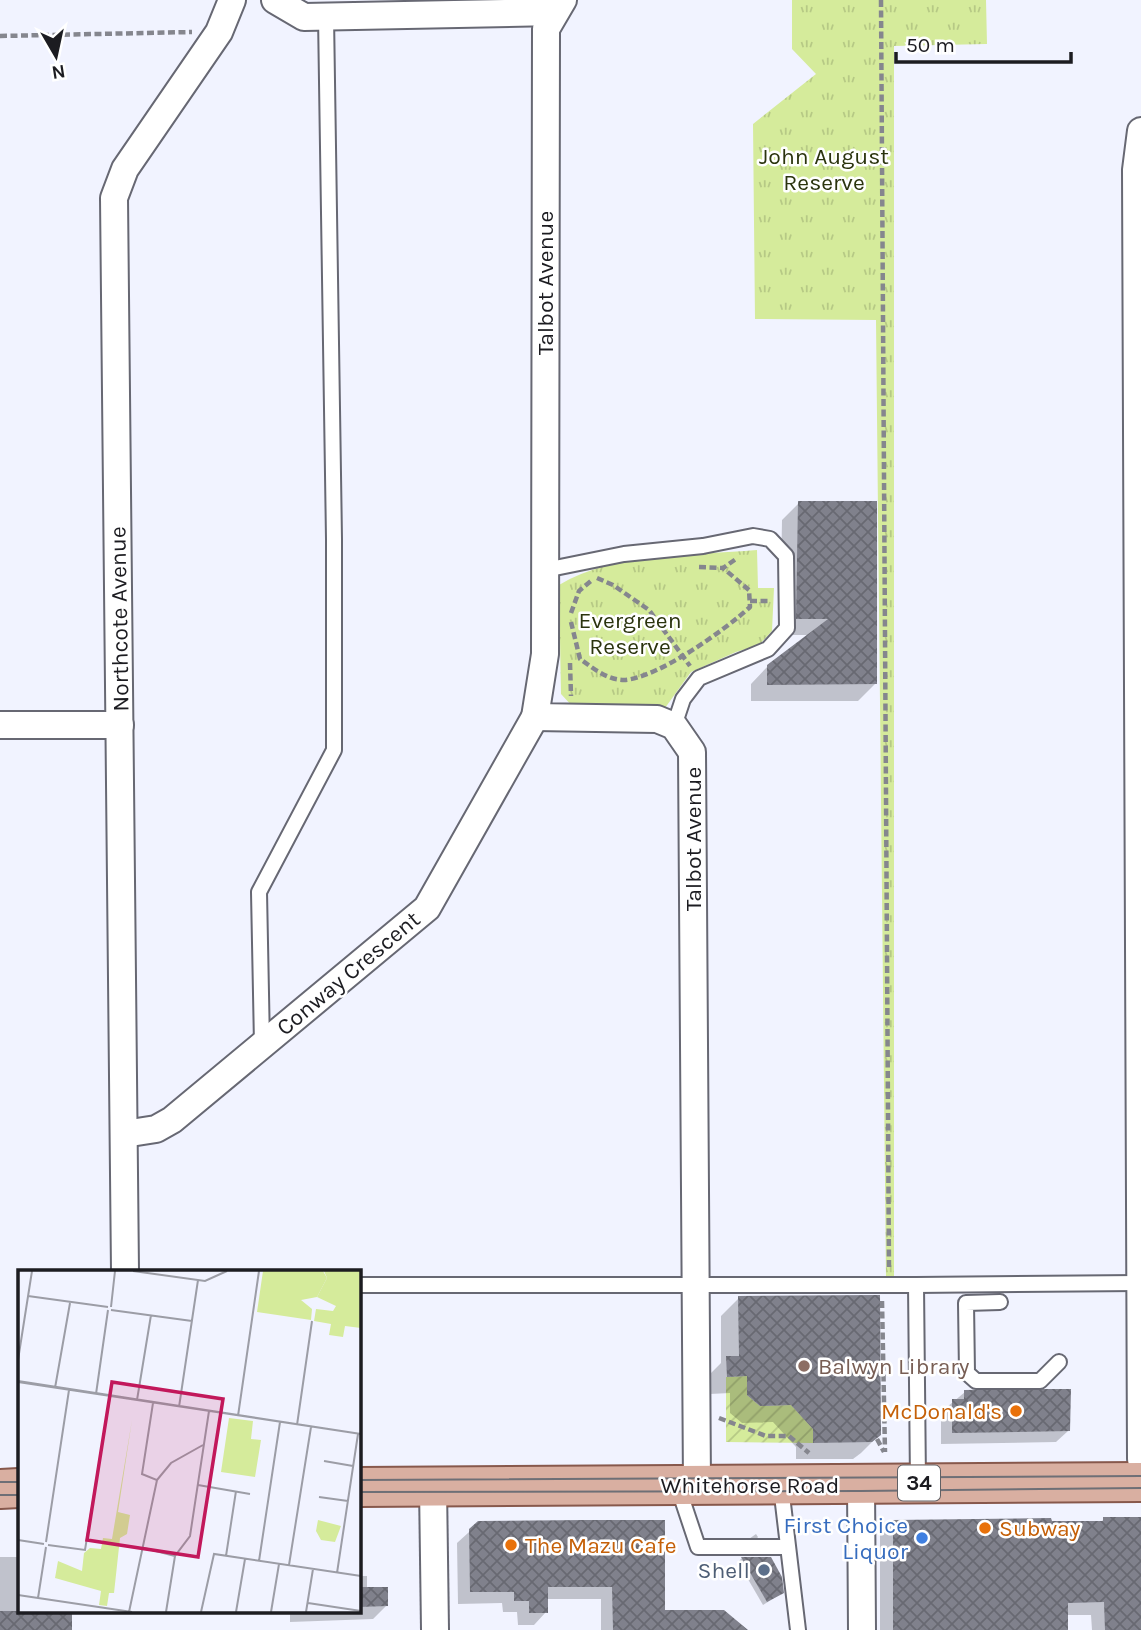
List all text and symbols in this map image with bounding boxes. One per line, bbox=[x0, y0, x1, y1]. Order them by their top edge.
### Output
north arrow bbox=[21, 21, 91, 91]
scale bar bbox=[896, 21, 1071, 65]
text: 50 m bbox=[906, 33, 955, 57]
text: N bbox=[50, 60, 67, 84]
park label: John August Reserve bbox=[759, 143, 889, 196]
street label: Talbot Avenue bbox=[532, 211, 559, 355]
street label: Northcote Avenue bbox=[104, 526, 135, 712]
park label: Evergreen Reserve bbox=[578, 607, 682, 660]
street label: Talbot Avenue bbox=[680, 767, 707, 911]
street label: Conway Crescent bbox=[271, 905, 426, 1041]
inset map bbox=[18, 1270, 360, 1612]
place label: Balwyn Library bbox=[818, 1353, 970, 1380]
marker: Balwyn Library bbox=[796, 1358, 812, 1374]
place label: McDonald's bbox=[881, 1398, 1002, 1425]
marker: McDonald's bbox=[1008, 1403, 1024, 1419]
road number: 34 bbox=[898, 1466, 940, 1500]
street label: Whitehorse Road bbox=[661, 1472, 839, 1499]
place label: First Choice Liquor bbox=[784, 1512, 909, 1565]
place label: Subway bbox=[999, 1515, 1081, 1542]
marker: Subway bbox=[977, 1520, 993, 1536]
marker: First Choice Liquor bbox=[914, 1530, 930, 1546]
place label: The Mazu Cafe bbox=[525, 1532, 677, 1559]
marker: The Mazu Cafe bbox=[503, 1537, 519, 1553]
place label: Shell bbox=[698, 1557, 750, 1584]
marker: Shell bbox=[756, 1562, 772, 1578]

